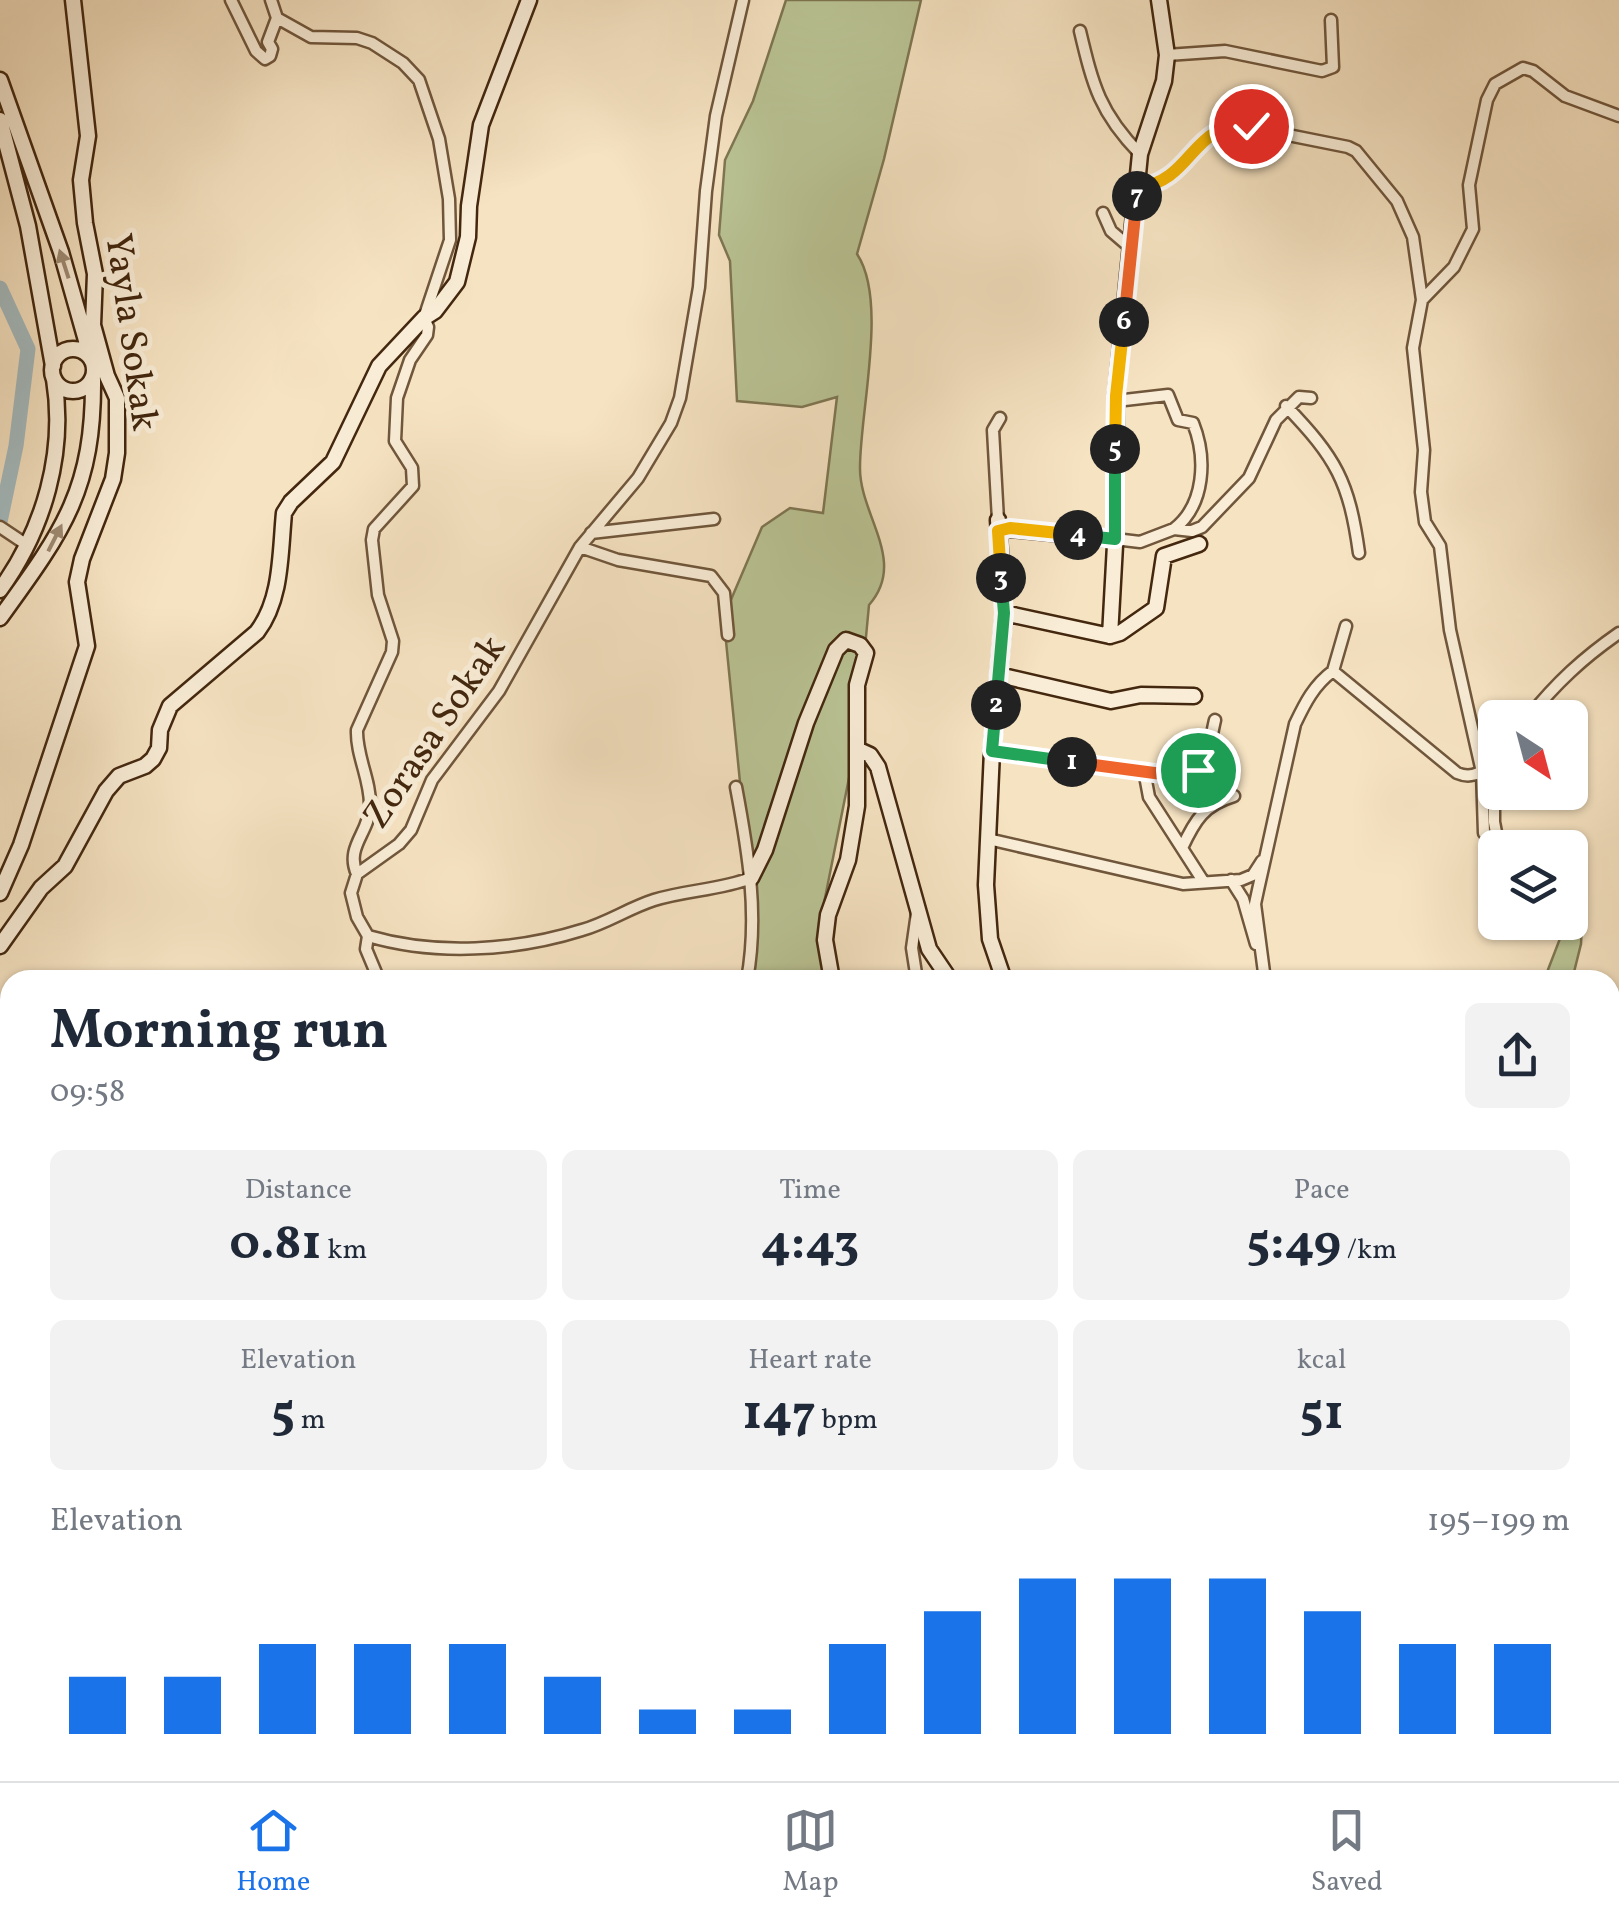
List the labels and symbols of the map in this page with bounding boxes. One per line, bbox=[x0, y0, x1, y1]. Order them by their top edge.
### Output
pin bbox=[1209, 84, 1294, 169]
pin: 7 bbox=[1112, 171, 1162, 221]
street label: Yayla Sokak bbox=[89, 230, 170, 435]
one-way arrow bbox=[56, 249, 71, 279]
pin: 6 bbox=[1099, 297, 1149, 347]
pin: 5 bbox=[1090, 424, 1140, 474]
pin: 4 bbox=[1053, 510, 1103, 560]
one-way arrow bbox=[46, 523, 63, 552]
pin: 3 bbox=[976, 553, 1026, 603]
street label: Zorasa Sokak bbox=[352, 626, 520, 840]
pin: 2 bbox=[971, 680, 1021, 730]
north arrow bbox=[1478, 700, 1588, 810]
pin bbox=[1156, 728, 1241, 813]
pin: 1 bbox=[1047, 737, 1097, 787]

